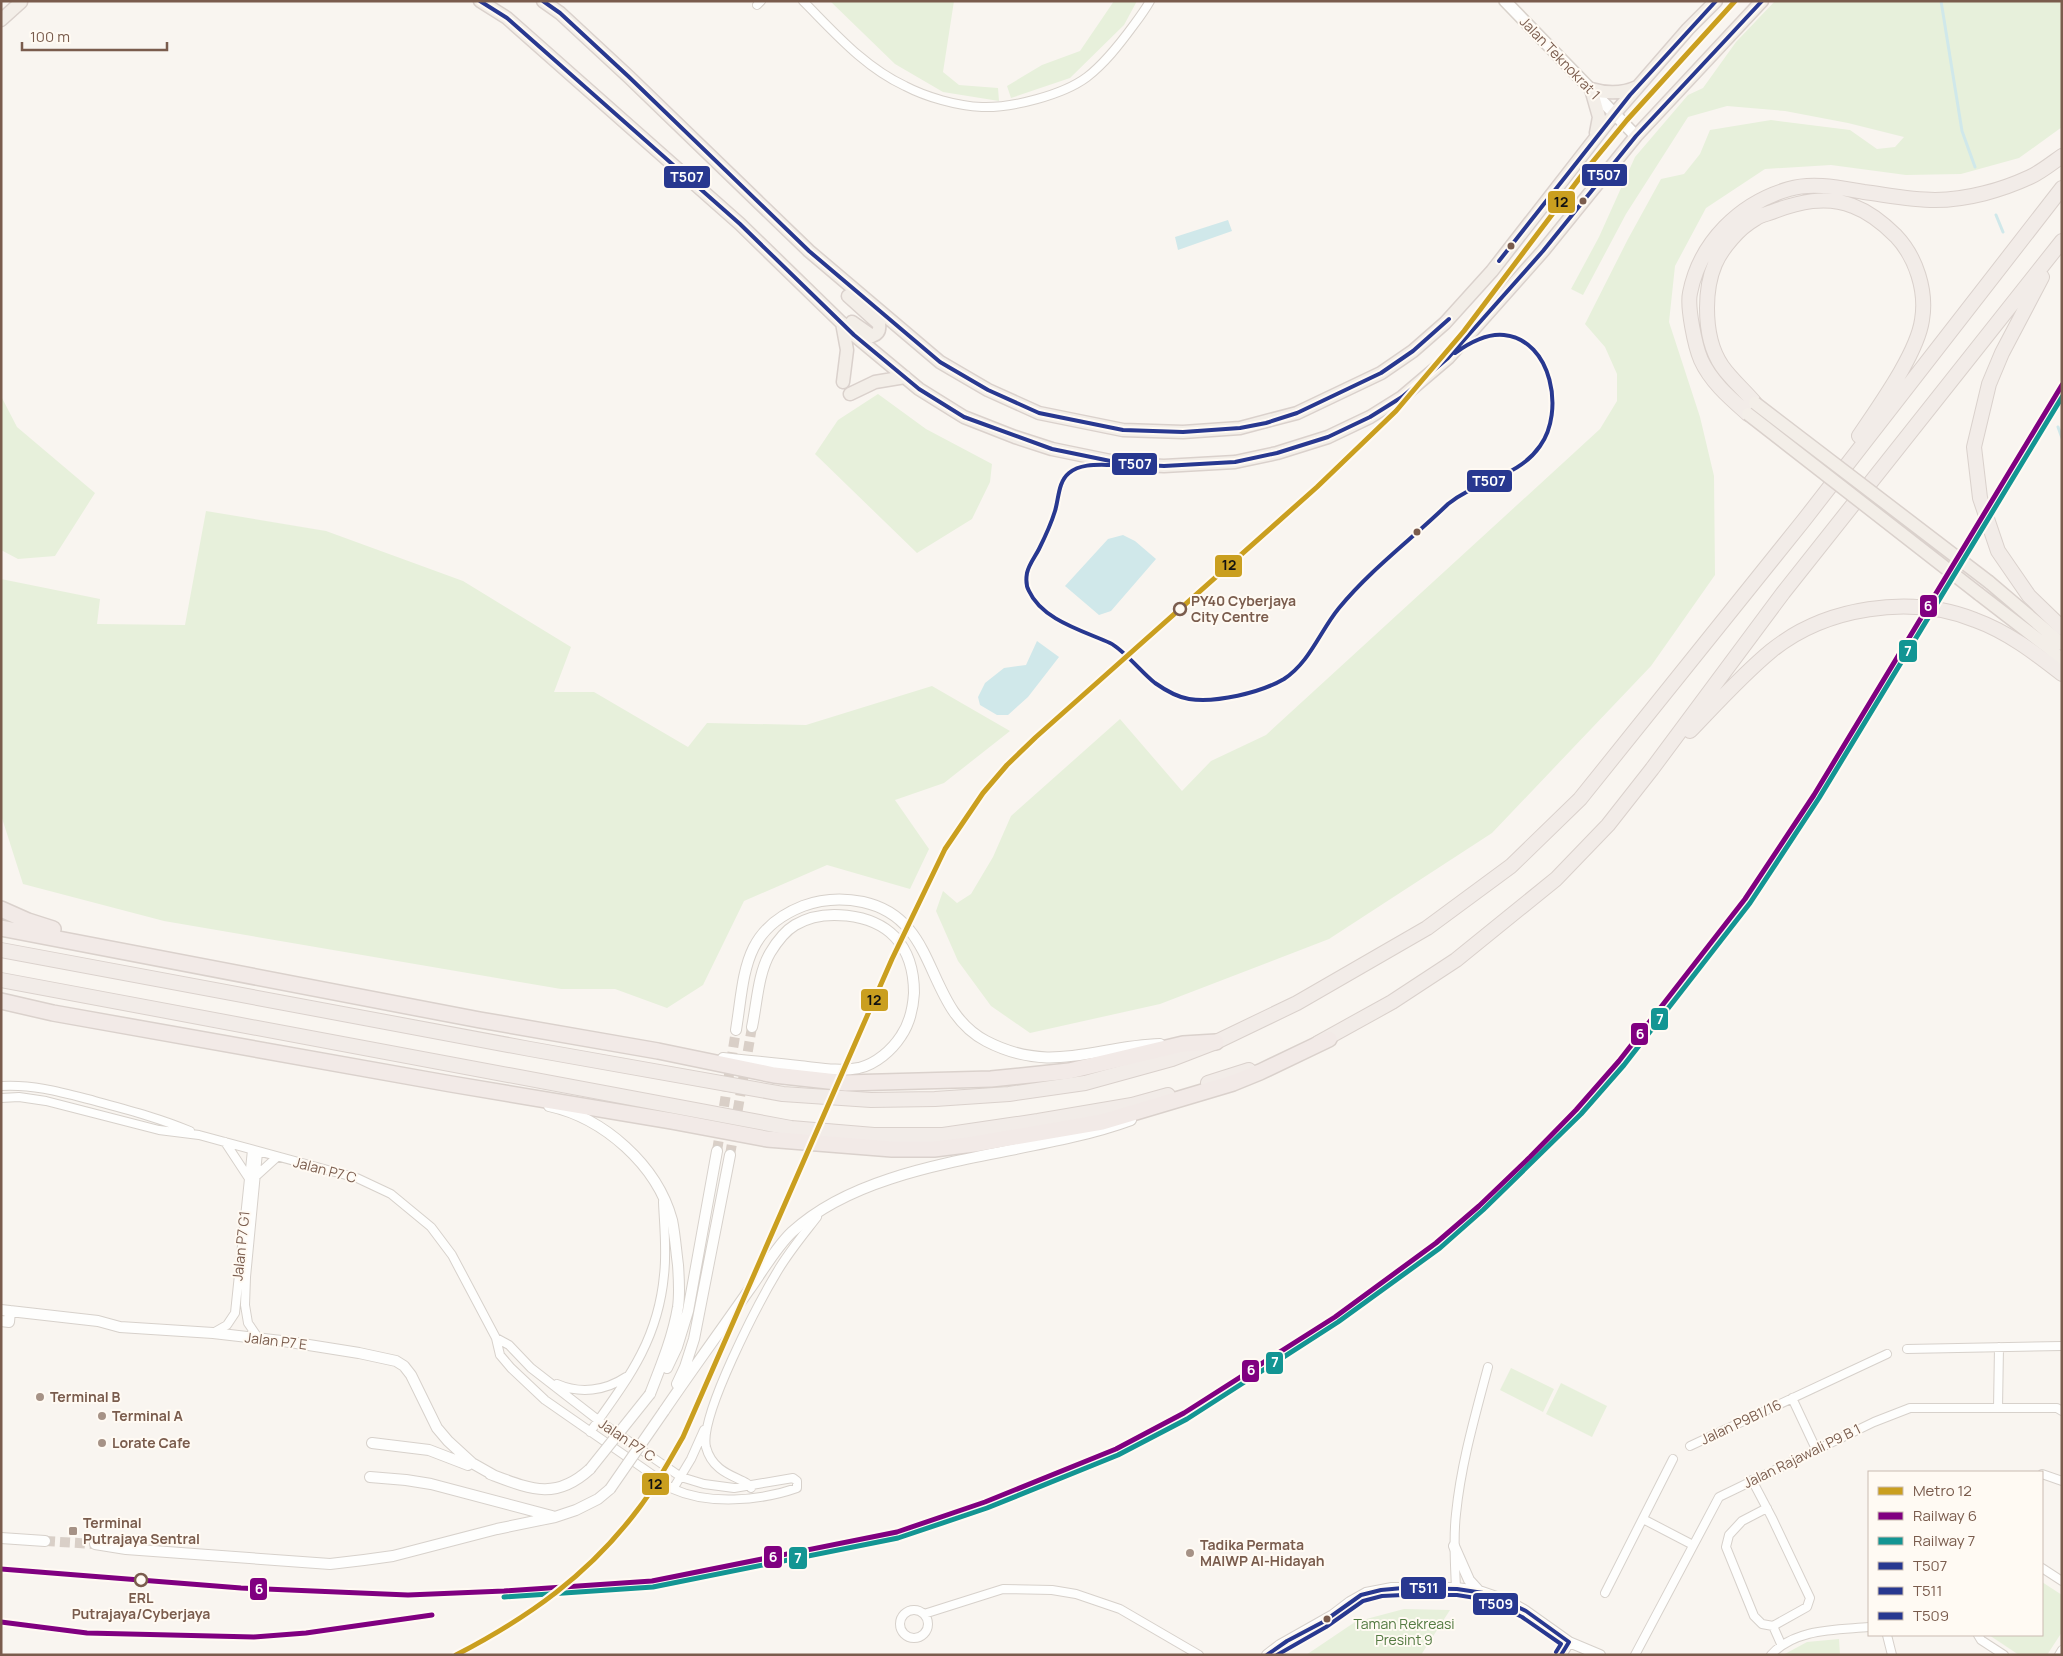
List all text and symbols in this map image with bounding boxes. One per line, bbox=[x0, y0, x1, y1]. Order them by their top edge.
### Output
street label: Jalan Teknokrat 1 bbox=[1516, 12, 1605, 103]
scale bar bbox=[22, 20, 168, 52]
text: 100 m bbox=[30, 26, 70, 47]
line badge: T507 bbox=[1581, 163, 1628, 187]
line badge: T507 bbox=[663, 165, 711, 189]
text: T507 bbox=[1587, 165, 1621, 184]
text: T507 bbox=[670, 167, 704, 186]
line badge: 12 bbox=[1547, 190, 1576, 214]
text: 12 bbox=[1554, 192, 1568, 211]
unlabelled marker bbox=[1578, 196, 1588, 206]
unlabelled marker bbox=[1506, 241, 1516, 251]
line badge: T507 bbox=[1111, 452, 1158, 476]
text: T507 bbox=[1118, 454, 1152, 473]
line badge: T507 bbox=[1466, 469, 1513, 493]
text: T507 bbox=[1472, 471, 1506, 490]
unlabelled marker bbox=[1412, 527, 1422, 537]
line badge: 12 bbox=[1214, 554, 1243, 578]
text: 12 bbox=[1222, 555, 1236, 574]
place label: PY40 Cyberjaya City Centre bbox=[1191, 591, 1296, 626]
line badge: 6 bbox=[1919, 594, 1938, 618]
text: 6 bbox=[1924, 596, 1932, 615]
marker: PY40 Cyberjaya City Centre bbox=[1173, 602, 1187, 616]
line badge: 7 bbox=[1898, 639, 1918, 663]
text: 7 bbox=[1904, 641, 1912, 660]
line badge: 12 bbox=[860, 988, 889, 1012]
text: 12 bbox=[867, 990, 881, 1009]
line badge: 7 bbox=[1650, 1007, 1669, 1031]
text: 7 bbox=[1656, 1009, 1664, 1028]
line badge: 6 bbox=[1630, 1022, 1649, 1046]
text: 6 bbox=[1636, 1024, 1644, 1043]
street label: Jalan P7 C bbox=[291, 1152, 359, 1187]
street label: Jalan P7 G1 bbox=[227, 1210, 254, 1282]
street label: Jalan P7 E bbox=[244, 1327, 308, 1354]
line badge: 7 bbox=[1265, 1351, 1284, 1375]
text: 7 bbox=[1271, 1352, 1279, 1371]
line badge: 6 bbox=[1241, 1359, 1260, 1383]
text: 6 bbox=[1247, 1360, 1255, 1379]
place label: Terminal B bbox=[50, 1387, 120, 1406]
marker: Terminal B bbox=[34, 1391, 46, 1403]
street label: Jalan P9B1/16 bbox=[1697, 1395, 1784, 1449]
place label: Terminal A bbox=[112, 1406, 183, 1425]
marker: Terminal A bbox=[96, 1410, 108, 1422]
street label: Jalan P7 C bbox=[595, 1414, 659, 1466]
street label: Jalan Rajawali P9 B 1 bbox=[1740, 1419, 1864, 1492]
place label: Lorate Cafe bbox=[112, 1433, 190, 1452]
marker: Lorate Cafe bbox=[96, 1437, 108, 1449]
legend bbox=[1868, 1471, 2043, 1636]
line badge: 12 bbox=[641, 1472, 670, 1496]
text: 12 bbox=[648, 1474, 662, 1493]
text: Metro 12 bbox=[1913, 1480, 1972, 1501]
text: Railway 6 bbox=[1913, 1505, 1977, 1526]
place label: Terminal Putrajaya Sentral bbox=[83, 1513, 200, 1548]
marker: Terminal Putrajaya Sentral bbox=[67, 1525, 79, 1537]
text: Railway 7 bbox=[1913, 1530, 1975, 1551]
place label: Tadika Permata MAIWP Al-Hidayah bbox=[1200, 1535, 1325, 1570]
line badge: 6 bbox=[763, 1545, 783, 1569]
line badge: 7 bbox=[788, 1546, 808, 1570]
text: 6 bbox=[769, 1547, 777, 1566]
marker: Tadika Permata MAIWP Al-Hidayah bbox=[1184, 1547, 1196, 1559]
text: 7 bbox=[794, 1548, 802, 1567]
text: T507 bbox=[1913, 1555, 1947, 1576]
marker: ERL Putrajaya/Cyberjaya bbox=[134, 1573, 148, 1587]
line badge: T511 bbox=[1400, 1576, 1447, 1600]
line badge: 6 bbox=[249, 1577, 268, 1601]
text: T511 bbox=[1410, 1578, 1438, 1597]
text: 6 bbox=[255, 1579, 263, 1598]
text: T511 bbox=[1913, 1580, 1942, 1601]
place label: ERL Putrajaya/Cyberjaya bbox=[72, 1588, 210, 1623]
line badge: T509 bbox=[1472, 1592, 1519, 1616]
text: T509 bbox=[1479, 1594, 1513, 1613]
text: T509 bbox=[1913, 1605, 1949, 1626]
unlabelled marker bbox=[1322, 1614, 1332, 1624]
park label: Taman Rekreasi Presint 9 bbox=[1353, 1614, 1455, 1649]

